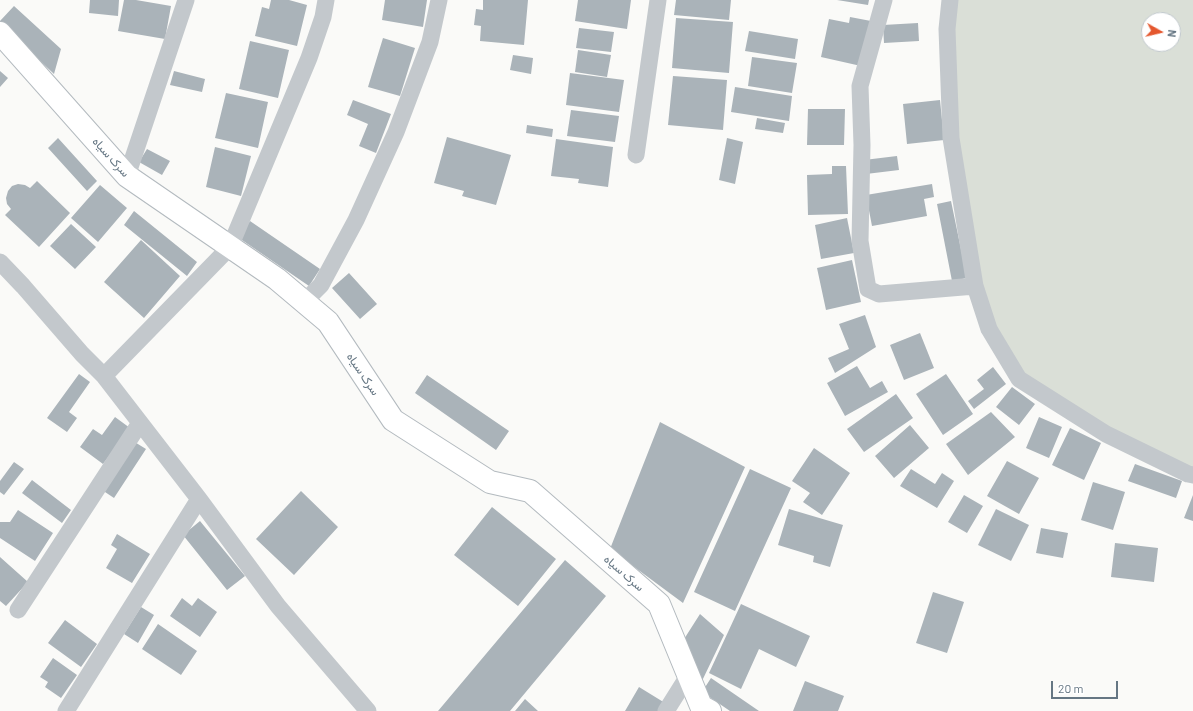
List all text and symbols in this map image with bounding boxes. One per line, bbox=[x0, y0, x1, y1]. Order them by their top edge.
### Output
north arrow bbox=[1141, 12, 1181, 52]
text: N bbox=[1165, 29, 1179, 38]
street label: سرک سیاه bbox=[89, 134, 133, 180]
street label: سرک سیاه bbox=[343, 350, 383, 398]
street label: سرک سیاه bbox=[601, 552, 647, 594]
scale bar bbox=[1053, 673, 1120, 699]
text: 20 m bbox=[1058, 681, 1084, 695]

